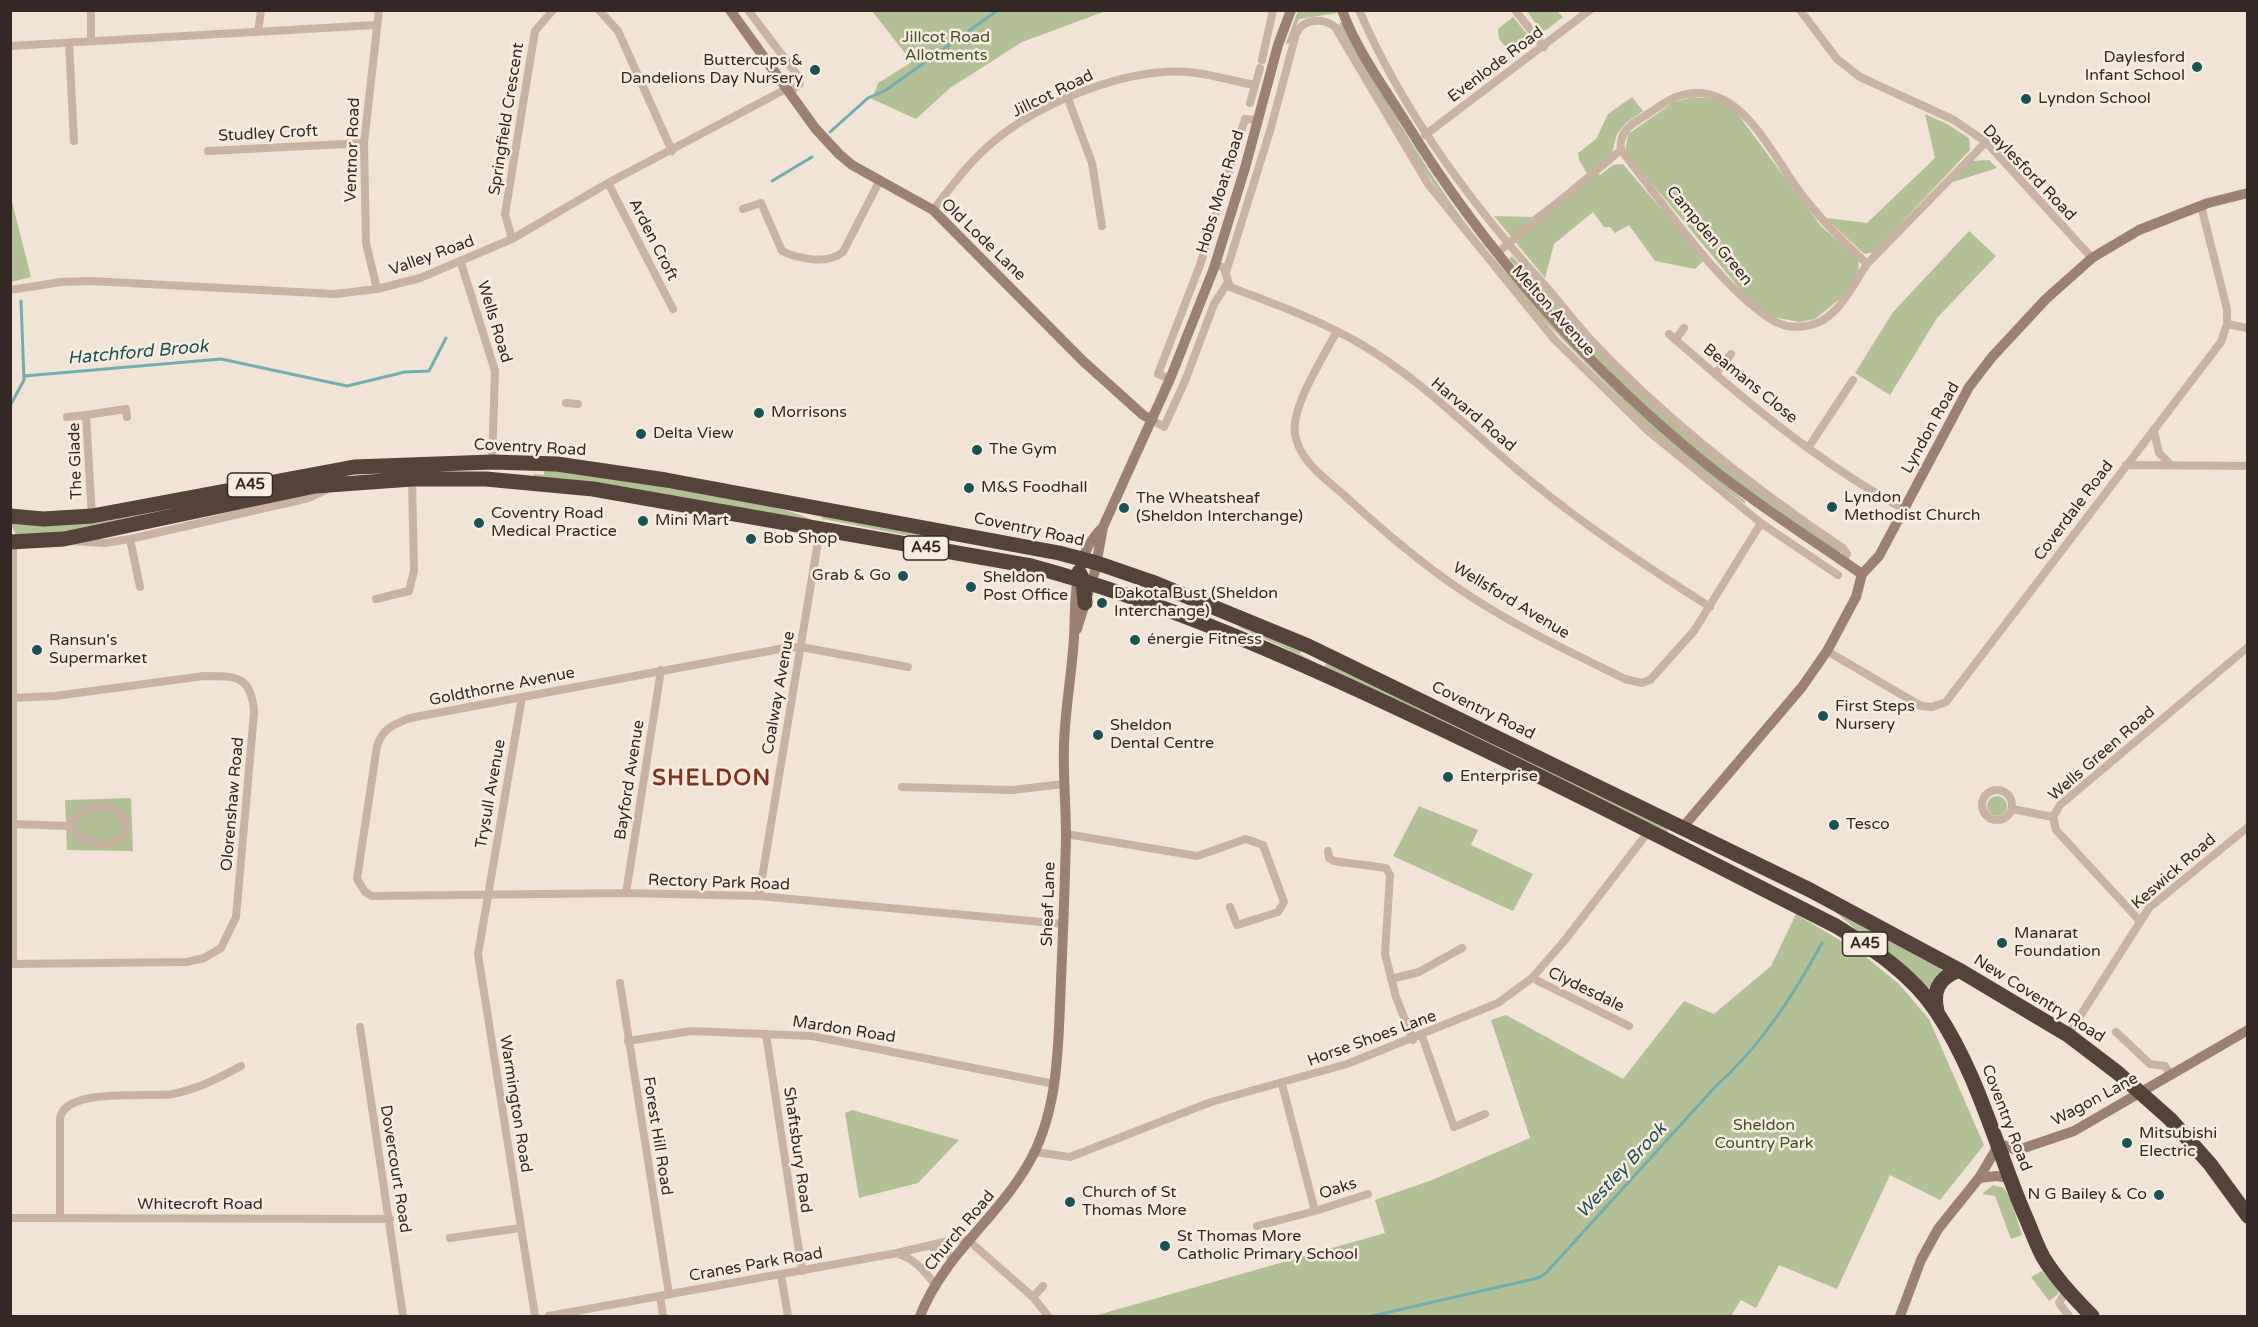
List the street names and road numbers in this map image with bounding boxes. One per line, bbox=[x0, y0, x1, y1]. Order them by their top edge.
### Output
street label: Evenlode Road bbox=[1445, 23, 1547, 107]
street label: Springfield Crescent bbox=[485, 41, 529, 197]
street label: Jillcot Road bbox=[1009, 66, 1097, 122]
street label: Ventnor Road bbox=[342, 97, 364, 203]
street label: Daylesford Road bbox=[1978, 121, 2080, 225]
street label: Studley Croft bbox=[218, 122, 318, 146]
street label: Hobs Moat Road bbox=[1193, 128, 1249, 256]
street label: Campden Green bbox=[1662, 182, 1756, 290]
street label: Old Lode Lane bbox=[937, 195, 1029, 285]
street label: Arden Croft bbox=[624, 196, 682, 284]
street label: Valley Road bbox=[387, 232, 477, 280]
street label: Melton Avenue bbox=[1507, 262, 1599, 360]
street label: Wells Road bbox=[472, 279, 516, 365]
street label: Beamans Close bbox=[1699, 340, 1801, 428]
street label: Harvard Road bbox=[1427, 374, 1519, 456]
street label: Lyndon Road bbox=[1898, 379, 1964, 477]
street label: The Glade bbox=[65, 422, 87, 500]
street label: Coventry Road bbox=[473, 435, 587, 461]
street label: Coverdale Road bbox=[2030, 457, 2118, 565]
road number: A45 bbox=[228, 473, 272, 497]
street label: Coventry Road bbox=[972, 509, 1086, 551]
road number: A45 bbox=[904, 536, 948, 560]
street label: Wellsford Avenue bbox=[1449, 559, 1573, 643]
street label: Coalway Avenue bbox=[759, 630, 799, 756]
street label: Goldthorne Avenue bbox=[428, 663, 576, 711]
street label: Coventry Road bbox=[1428, 678, 1538, 744]
street label: Wells Green Road bbox=[2045, 703, 2159, 805]
street label: Bayford Avenue bbox=[611, 719, 649, 841]
street label: Olorenshaw Road bbox=[218, 736, 248, 872]
street label: Trysull Avenue bbox=[472, 738, 510, 850]
street label: Keswick Road bbox=[2128, 830, 2220, 914]
street label: Sheaf Lane bbox=[1038, 861, 1060, 947]
street label: Rectory Park Road bbox=[648, 871, 790, 895]
road number: A45 bbox=[1842, 932, 1888, 956]
street label: New Coventry Road bbox=[1970, 951, 2108, 1047]
street label: Clydesdale bbox=[1545, 963, 1627, 1017]
street label: Horse Shoes Lane bbox=[1305, 1007, 1439, 1071]
street label: Mardon Road bbox=[791, 1012, 897, 1048]
street label: Warmington Road bbox=[495, 1034, 535, 1174]
street label: Coventry Road bbox=[1977, 1062, 2035, 1174]
street label: Wagon Lane bbox=[2048, 1069, 2142, 1131]
street label: Forest Hill Road bbox=[638, 1075, 676, 1197]
street label: Shaftsbury Road bbox=[779, 1086, 815, 1214]
street label: Dovercourt Road bbox=[375, 1104, 415, 1234]
street label: Oaks bbox=[1317, 1174, 1359, 1204]
street label: Church Road bbox=[921, 1187, 999, 1275]
street label: Whitecroft Road bbox=[137, 1195, 263, 1215]
street label: Cranes Park Road bbox=[688, 1244, 824, 1286]

